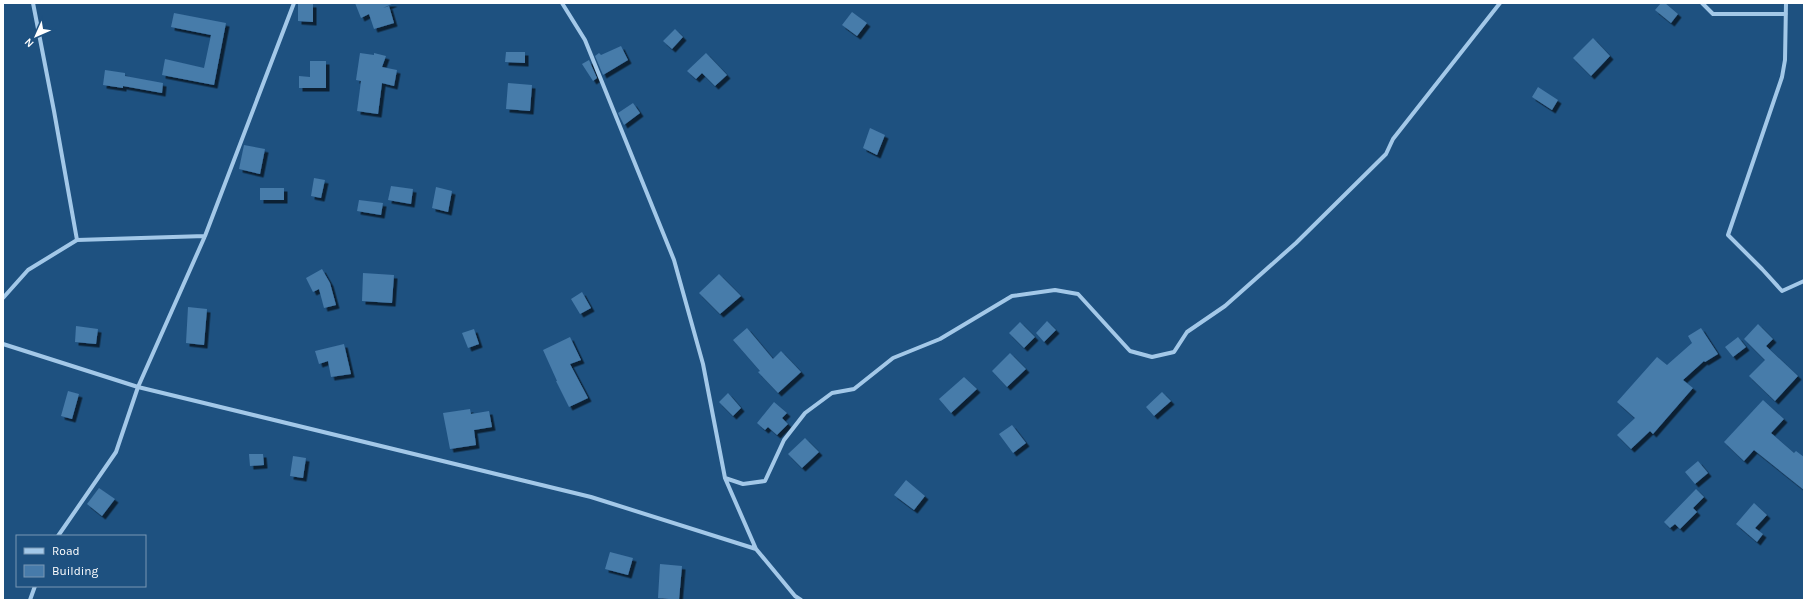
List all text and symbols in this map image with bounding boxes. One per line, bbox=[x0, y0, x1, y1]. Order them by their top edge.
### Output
north arrow bbox=[16, 16, 56, 56]
text: N bbox=[22, 35, 37, 50]
legend bbox=[16, 535, 146, 587]
text: Road bbox=[52, 544, 80, 558]
text: Building bbox=[52, 564, 99, 578]

